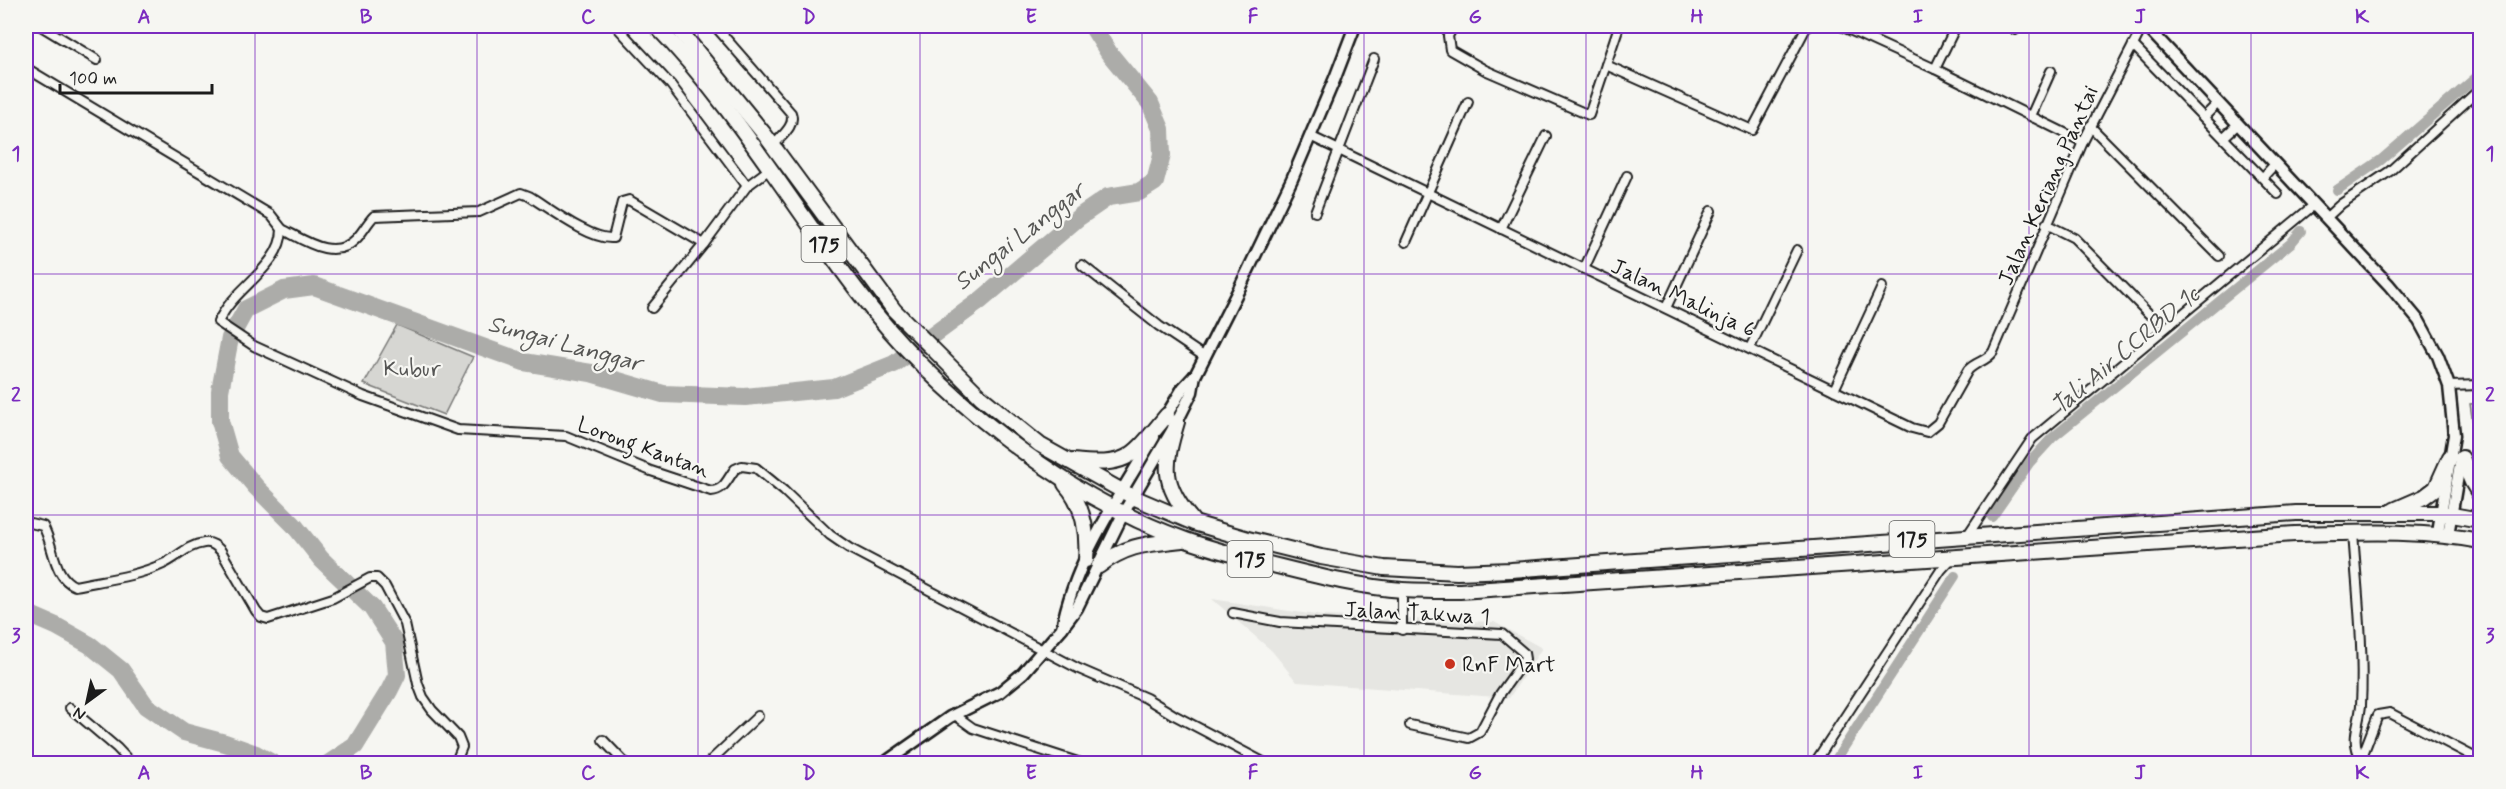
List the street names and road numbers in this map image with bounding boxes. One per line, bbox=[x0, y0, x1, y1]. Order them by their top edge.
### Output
street label: Jalan Keriang Pantai bbox=[1992, 82, 2106, 290]
road number: 175 bbox=[802, 226, 846, 262]
street label: Jalan Malinja 6 bbox=[1606, 253, 1760, 346]
street label: Lorong Kantan bbox=[572, 411, 713, 488]
road number: 175 bbox=[1890, 521, 1934, 557]
road number: 175 bbox=[1228, 541, 1272, 577]
street label: Jalan Takwa 1 bbox=[1343, 596, 1491, 632]

